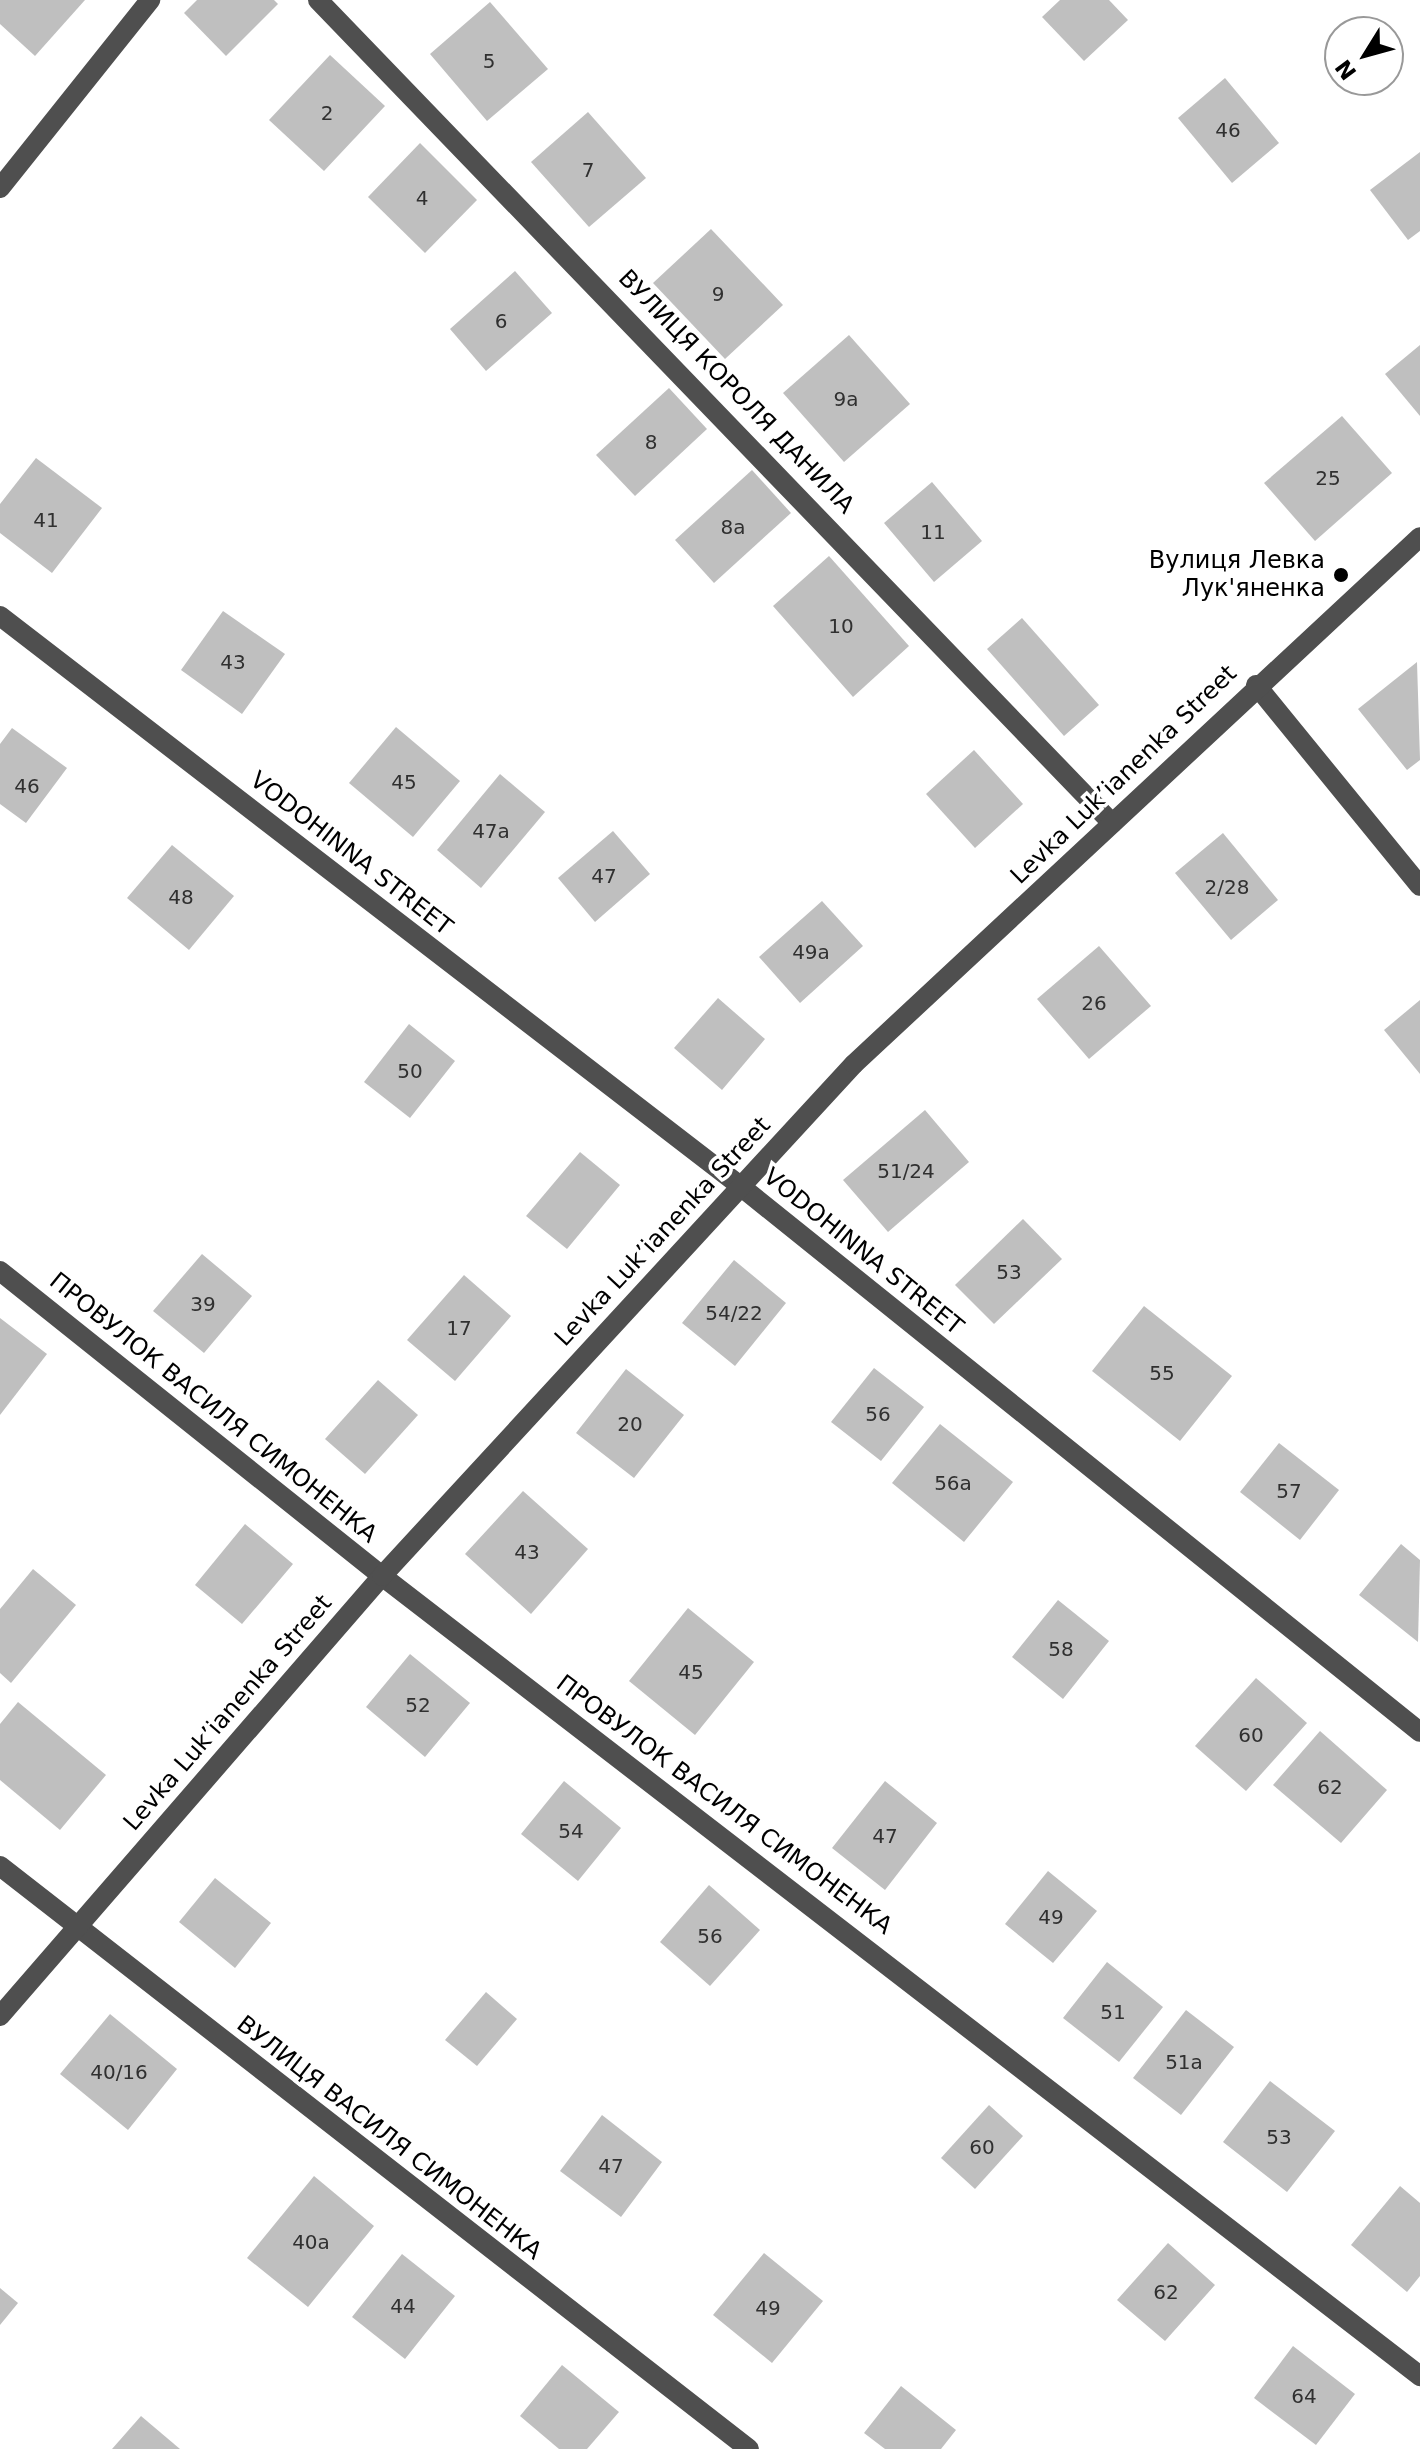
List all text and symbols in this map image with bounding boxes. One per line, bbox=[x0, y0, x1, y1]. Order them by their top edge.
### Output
north arrow bbox=[1324, 16, 1404, 96]
house number: 5 bbox=[483, 49, 495, 73]
text: N bbox=[1331, 55, 1362, 84]
house number: 2 bbox=[321, 101, 333, 125]
house number: 46 bbox=[1215, 118, 1241, 142]
house number: 7 bbox=[582, 158, 594, 182]
house number: 4 bbox=[416, 186, 428, 210]
street label: ВУЛИЦЯ КОРОЛЯ ДАНИЛА bbox=[612, 264, 860, 520]
house number: 9 bbox=[712, 282, 724, 306]
house number: 6 bbox=[495, 309, 507, 333]
house number: 9а bbox=[834, 387, 858, 411]
house number: 8 bbox=[645, 430, 657, 454]
house number: 25 bbox=[1315, 466, 1341, 490]
house number: 41 bbox=[33, 508, 59, 532]
house number: 8а bbox=[721, 515, 745, 539]
house number: 11 bbox=[920, 520, 946, 544]
place label: Вулиця Левка Лук'яненка bbox=[1149, 547, 1325, 603]
marker: Вулиця Левка Лук'яненка bbox=[1332, 566, 1350, 584]
house number: 10 bbox=[828, 614, 854, 638]
house number: 43 bbox=[220, 650, 246, 674]
street label: Levka Lukʼianenka Street bbox=[1005, 659, 1243, 891]
street label: VODOHINNA STREET bbox=[244, 766, 458, 942]
house number: 45 bbox=[391, 770, 417, 794]
house number: 46 bbox=[14, 774, 40, 798]
house number: 47а bbox=[472, 819, 510, 843]
house number: 47 bbox=[591, 864, 617, 888]
house number: 2/28 bbox=[1205, 875, 1249, 899]
house number: 48 bbox=[168, 885, 194, 909]
house number: 49а bbox=[792, 940, 830, 964]
house number: 26 bbox=[1081, 991, 1107, 1015]
house number: 50 bbox=[397, 1059, 423, 1083]
street label: Levka Lukʼianenka Street bbox=[549, 1111, 777, 1353]
house number: 51/24 bbox=[877, 1159, 935, 1183]
street label: VODOHINNA STREET bbox=[757, 1162, 969, 1342]
house number: 53 bbox=[996, 1260, 1022, 1284]
street label: ПРОВУЛОК ВАСИЛЯ СИМОНЕНКА bbox=[43, 1267, 383, 1549]
house number: 39 bbox=[190, 1292, 216, 1316]
house number: 54/22 bbox=[705, 1301, 763, 1325]
house number: 17 bbox=[446, 1316, 472, 1340]
house number: 55 bbox=[1149, 1361, 1175, 1385]
house number: 56 bbox=[865, 1402, 891, 1426]
house number: 20 bbox=[617, 1412, 643, 1436]
house number: 56а bbox=[934, 1471, 972, 1495]
house number: 57 bbox=[1276, 1479, 1302, 1503]
house number: 43 bbox=[514, 1540, 540, 1564]
street label: Levka Lukʼianenka Street bbox=[118, 1589, 338, 1837]
house number: 58 bbox=[1048, 1637, 1074, 1661]
house number: 45 bbox=[678, 1660, 704, 1684]
street label: ПРОВУЛОК ВАСИЛЯ СИМОНЕНКА bbox=[550, 1669, 898, 1941]
house number: 52 bbox=[405, 1693, 431, 1717]
house number: 60 bbox=[1238, 1723, 1264, 1747]
house number: 62 bbox=[1317, 1775, 1343, 1799]
house number: 54 bbox=[558, 1819, 584, 1843]
house number: 47 bbox=[872, 1824, 898, 1848]
house number: 49 bbox=[1038, 1905, 1064, 1929]
house number: 56 bbox=[697, 1924, 723, 1948]
house number: 51 bbox=[1100, 2000, 1126, 2024]
street label: ВУЛИЦЯ ВАСИЛЯ СИМОНЕНКА bbox=[231, 2010, 547, 2266]
house number: 51а bbox=[1165, 2050, 1203, 2074]
house number: 40/16 bbox=[90, 2060, 148, 2084]
house number: 53 bbox=[1266, 2125, 1292, 2149]
house number: 60 bbox=[969, 2135, 995, 2159]
house number: 47 bbox=[598, 2154, 624, 2178]
house number: 40а bbox=[292, 2230, 330, 2254]
house number: 62 bbox=[1153, 2280, 1179, 2304]
house number: 44 bbox=[390, 2294, 416, 2318]
house number: 49 bbox=[755, 2296, 781, 2320]
house number: 64 bbox=[1291, 2384, 1317, 2408]

